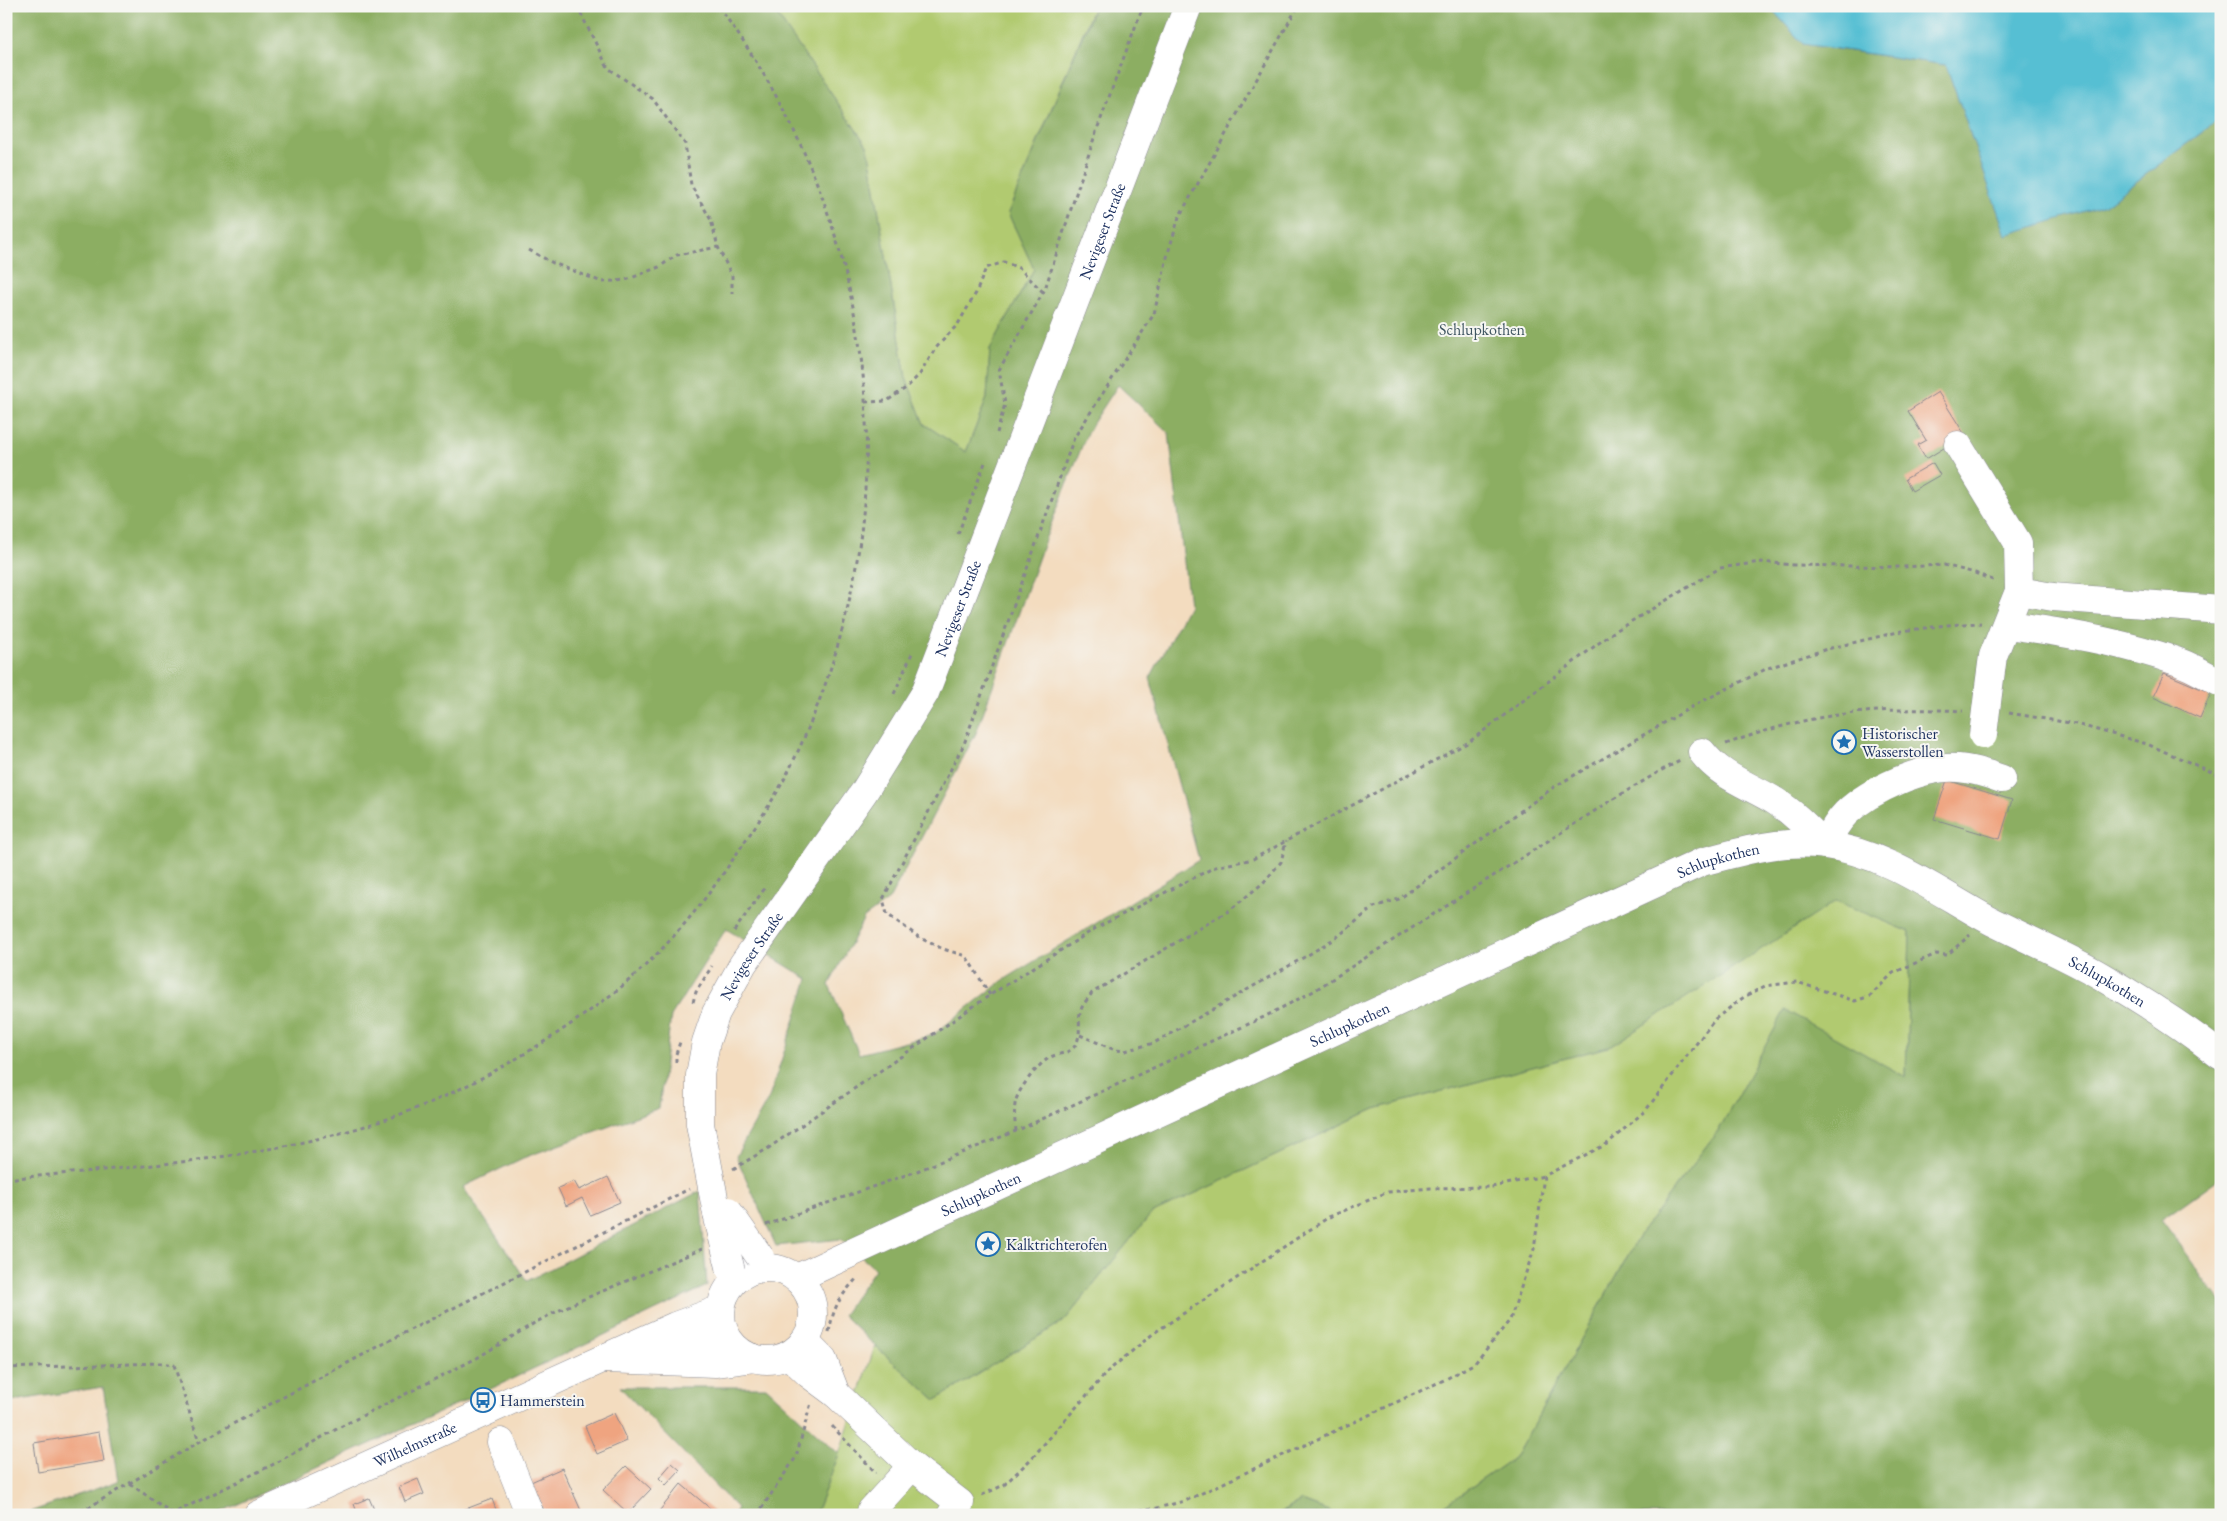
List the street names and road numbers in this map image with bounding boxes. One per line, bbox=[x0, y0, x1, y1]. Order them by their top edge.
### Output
street label: Nevigeser Straße bbox=[1074, 180, 1130, 282]
street label: Nevigeser Straße bbox=[930, 557, 986, 660]
street label: Schlupkothen bbox=[1673, 838, 1762, 883]
street label: Nevigeser Straße bbox=[715, 907, 788, 1004]
street label: Schlupkothen bbox=[2065, 950, 2150, 1012]
street label: Schlupkothen bbox=[1306, 997, 1394, 1052]
street label: Schlupkothen bbox=[937, 1166, 1025, 1222]
street label: Wilhelmstraße bbox=[370, 1416, 460, 1472]

